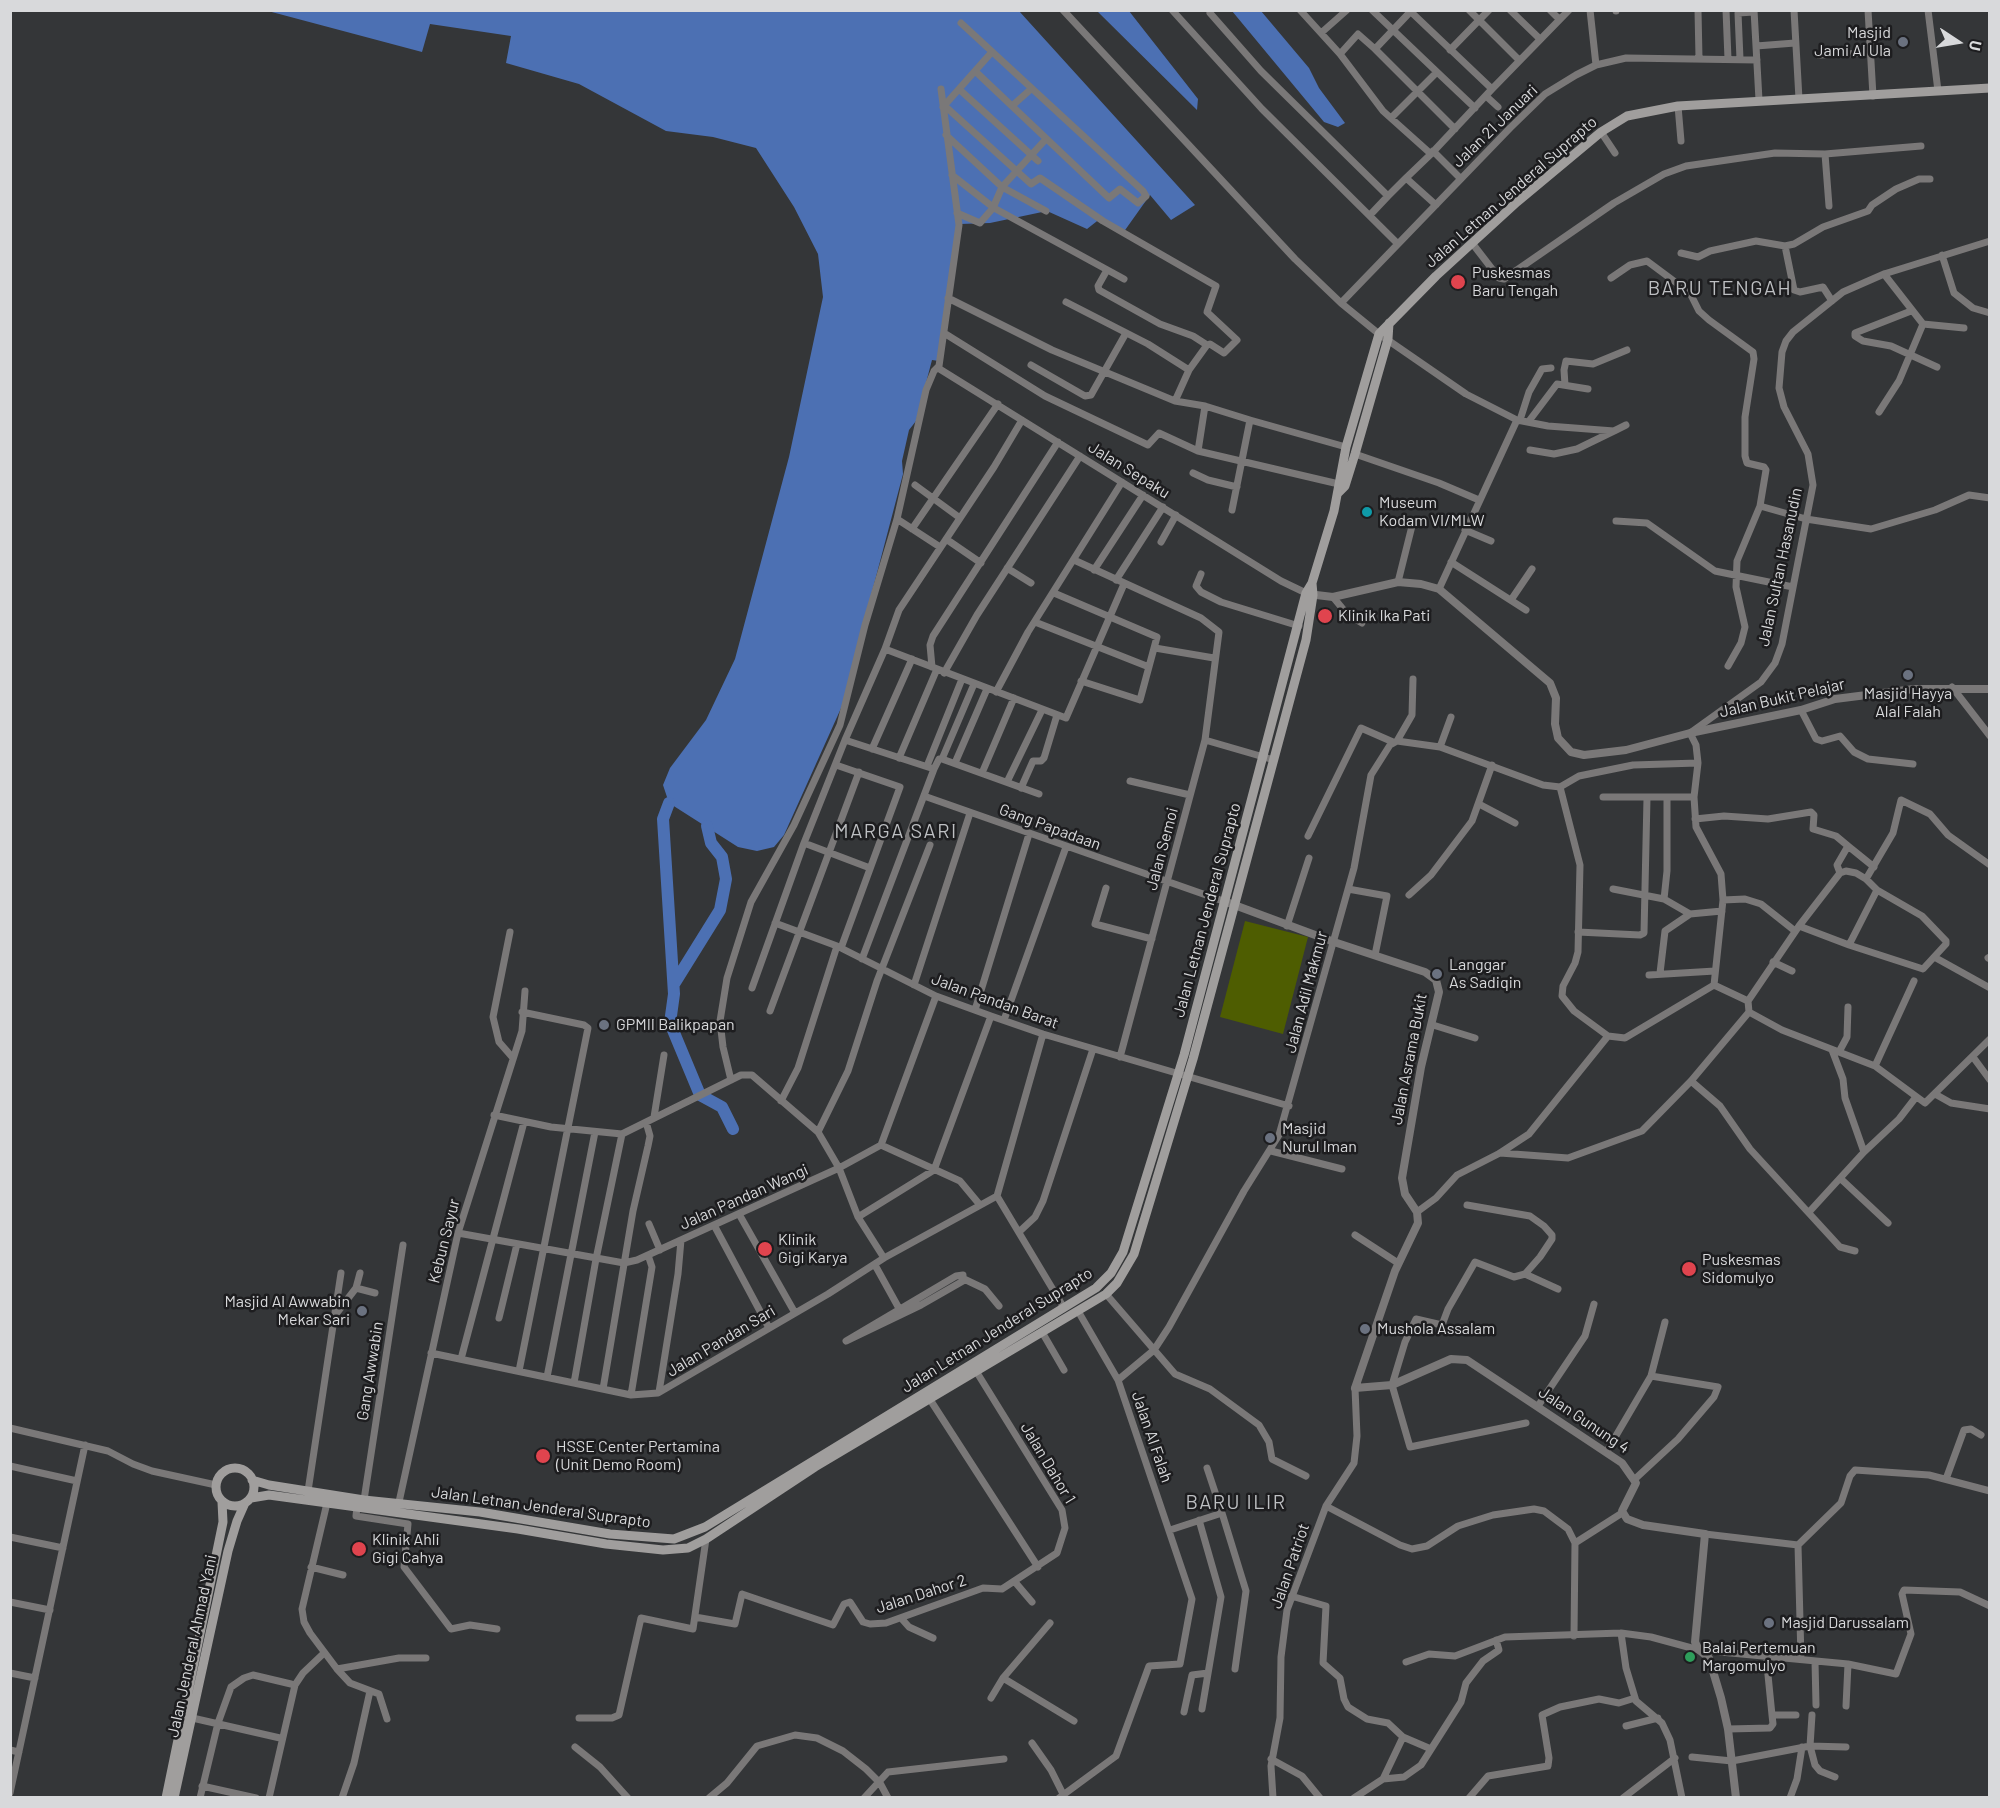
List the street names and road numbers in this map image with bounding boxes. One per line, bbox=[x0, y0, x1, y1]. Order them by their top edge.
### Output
street label: Jalan 21 Januari bbox=[1448, 81, 1542, 171]
street label: Jalan Letnan Jenderal Suprapto bbox=[1421, 112, 1601, 272]
street label: Jalan Sepaku bbox=[1085, 437, 1173, 503]
street label: Jalan Sultan Hasanudin bbox=[1754, 486, 1806, 648]
street label: Jalan Bukit Pelajar bbox=[1717, 674, 1847, 722]
street label: Gang Papadaan bbox=[997, 800, 1103, 854]
street label: Jalan Letnan Jenderal Suprapto bbox=[1169, 801, 1245, 1019]
street label: Jalan Semoi bbox=[1142, 806, 1182, 892]
street label: Jalan Adil Makmur bbox=[1280, 929, 1332, 1055]
street label: Jalan Pandan Barat bbox=[929, 969, 1061, 1033]
street label: Jalan Asrama Bukit bbox=[1387, 992, 1431, 1126]
street label: Jalan Pandan Wangi bbox=[677, 1160, 811, 1234]
street label: Kebun Sayur bbox=[424, 1197, 464, 1285]
street label: Jalan Letnan Jenderal Suprapto bbox=[898, 1263, 1096, 1397]
street label: Jalan Pandan Sari bbox=[663, 1301, 779, 1381]
street label: Gang Awwabin bbox=[353, 1320, 387, 1422]
street label: Jalan Gunung 4 bbox=[1535, 1382, 1633, 1458]
street label: Jalan Al Falah bbox=[1127, 1389, 1177, 1485]
street label: Jalan Dahor 1 bbox=[1016, 1419, 1080, 1507]
street label: Jalan Letnan Jenderal Suprapto bbox=[430, 1482, 652, 1532]
street label: Jalan Patriot bbox=[1266, 1521, 1314, 1611]
street label: Jalan Jenderal Ahmad Yani bbox=[163, 1553, 221, 1739]
street label: Jalan Dahor 2 bbox=[873, 1570, 969, 1618]

